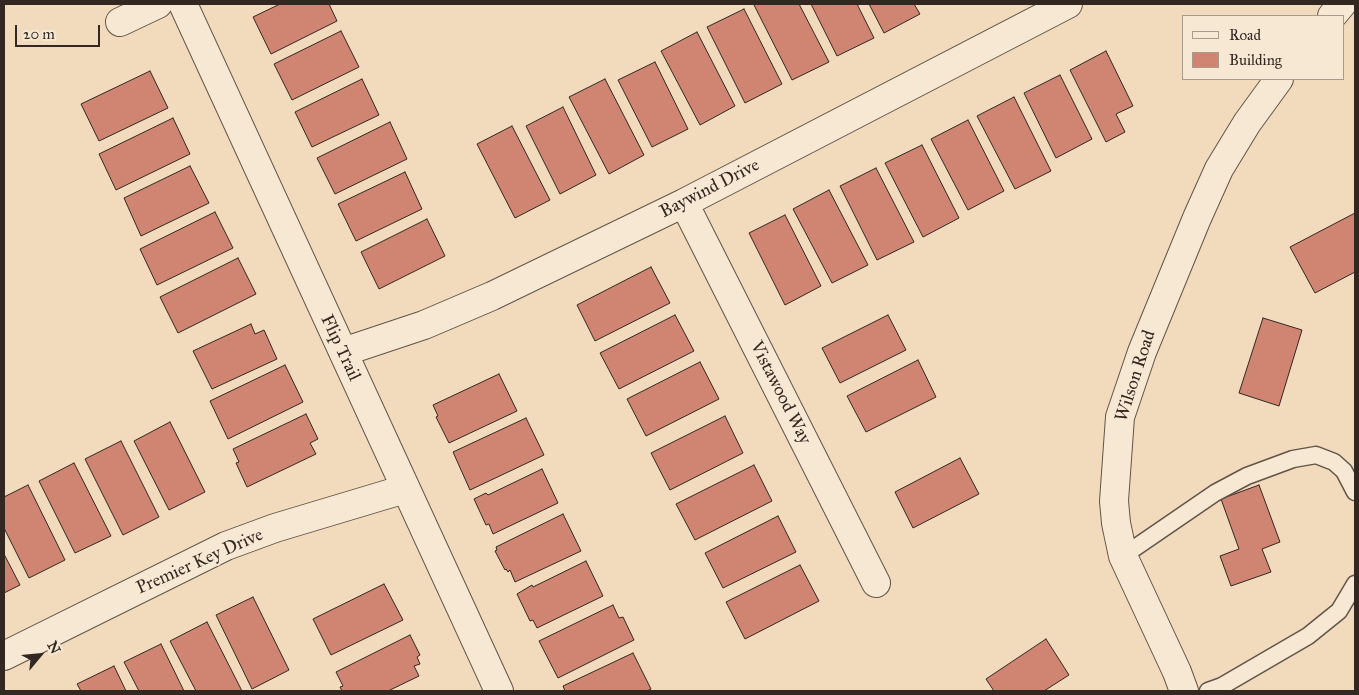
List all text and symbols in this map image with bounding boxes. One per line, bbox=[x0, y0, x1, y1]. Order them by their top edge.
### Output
scale bar bbox=[18, 15, 102, 47]
legend bbox=[1182, 15, 1344, 80]
text: 20 m bbox=[23, 25, 55, 43]
text: Road bbox=[1229, 26, 1261, 44]
text: Building bbox=[1229, 51, 1282, 69]
street label: Baywind Drive bbox=[657, 155, 763, 223]
street label: Flip Trail bbox=[315, 311, 365, 385]
street label: Wilson Road bbox=[1111, 328, 1161, 424]
street label: Vistawood Way bbox=[745, 338, 815, 448]
street label: Premier Key Drive bbox=[133, 524, 267, 600]
north arrow bbox=[15, 630, 65, 680]
text: N bbox=[43, 638, 64, 657]

